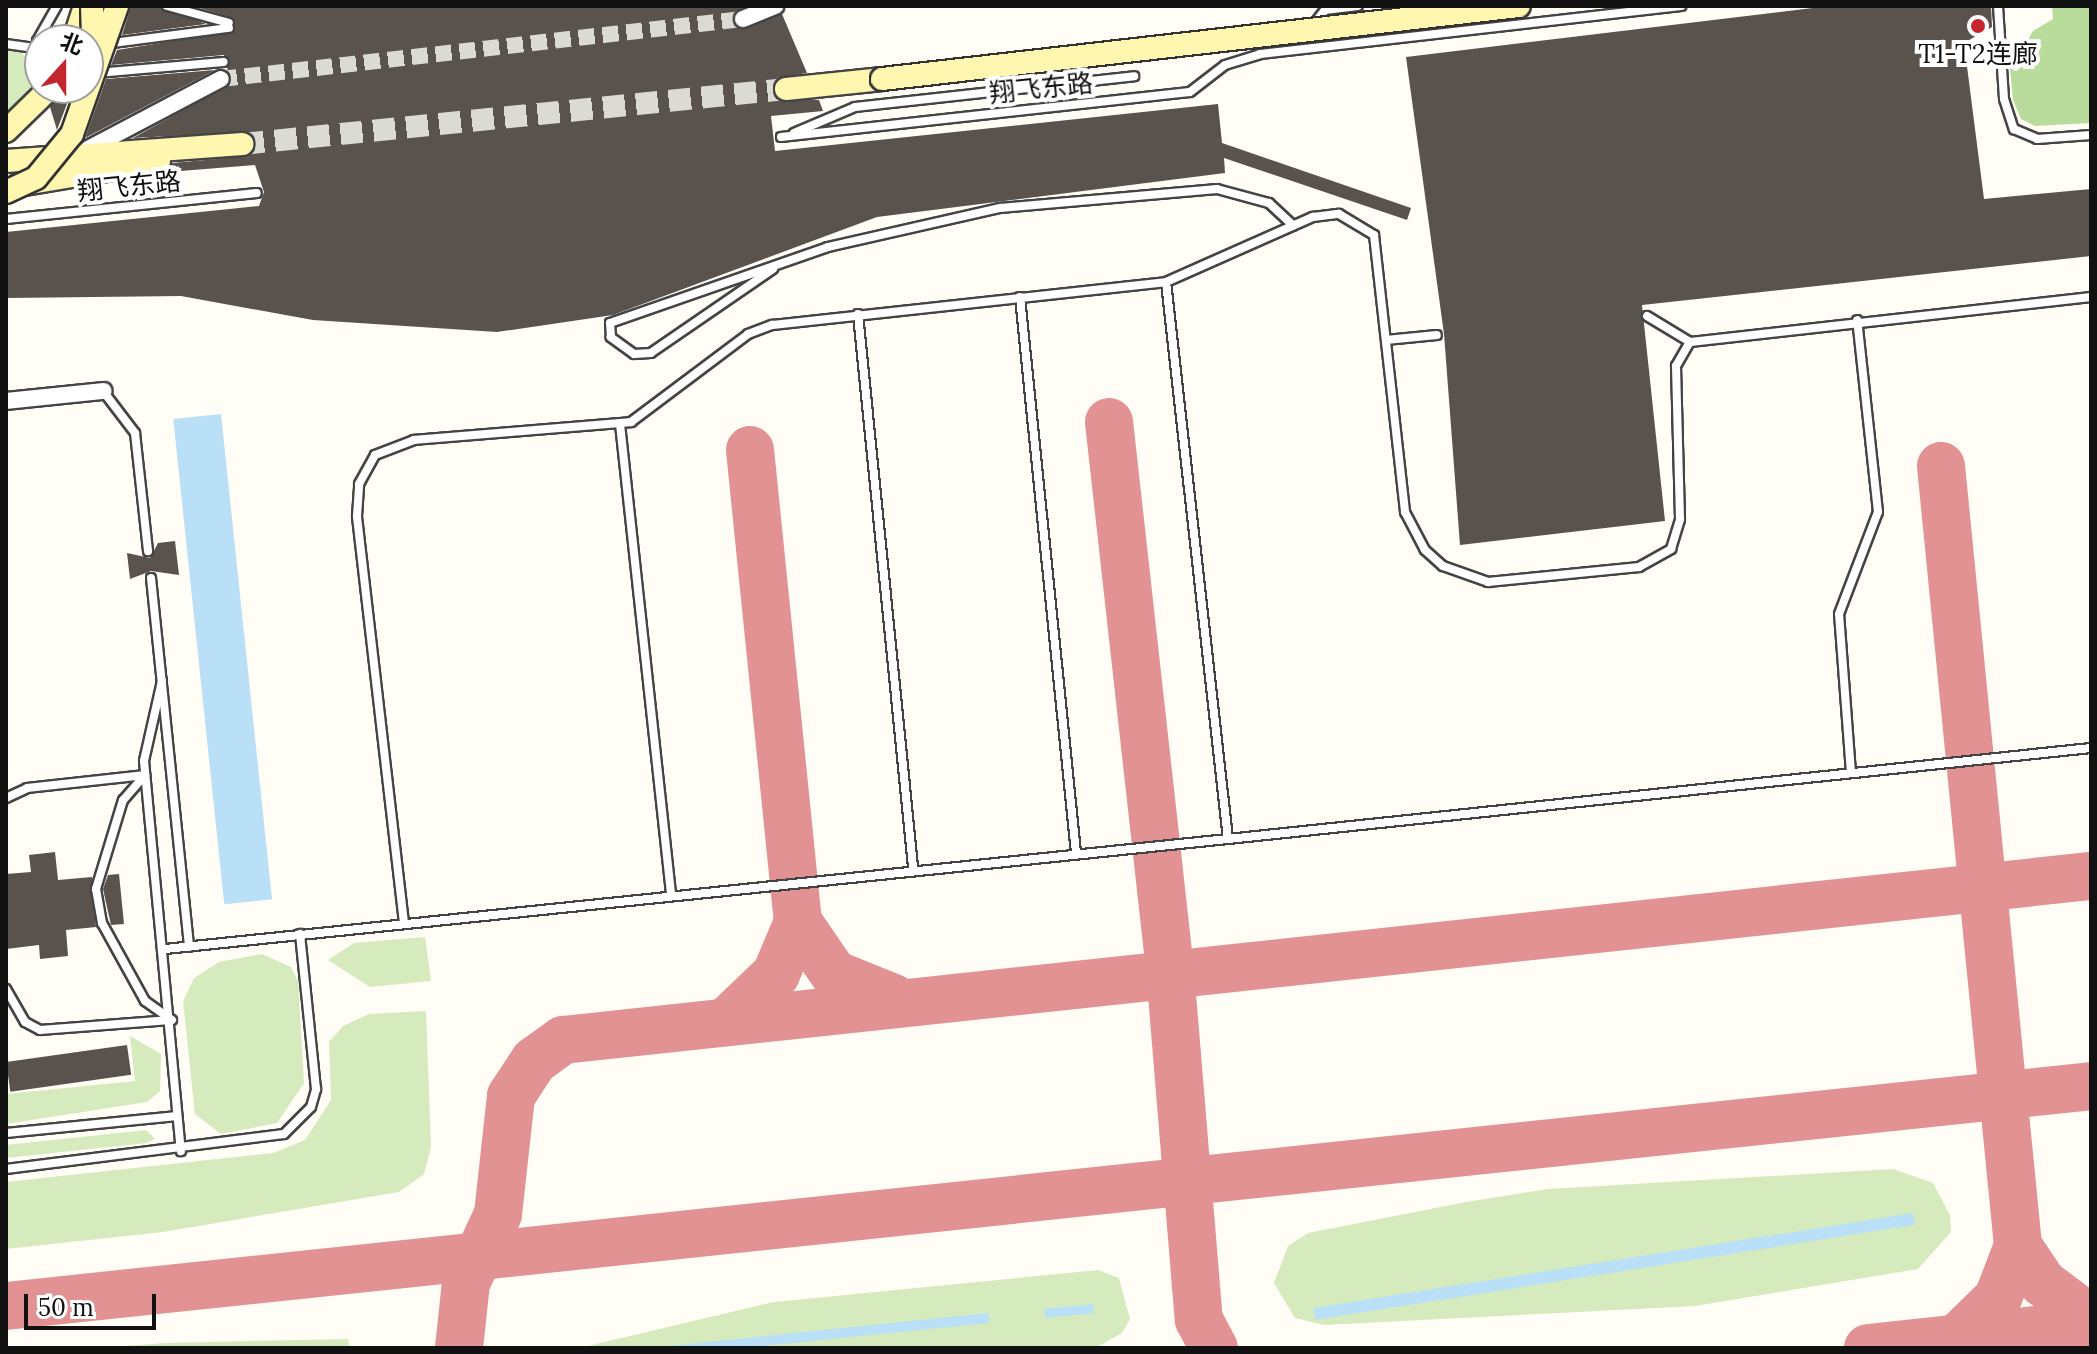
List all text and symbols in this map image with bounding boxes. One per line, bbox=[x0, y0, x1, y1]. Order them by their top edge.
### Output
marker: T1-T2连廊 bbox=[1969, 17, 1987, 35]
north arrow bbox=[24, 24, 104, 104]
text: 北 bbox=[57, 26, 87, 60]
place label: T1-T2连廊 bbox=[1918, 38, 2038, 70]
street label: 翔飞东路 bbox=[988, 67, 1094, 109]
street label: 翔飞东路 bbox=[76, 165, 182, 207]
scale bar bbox=[28, 1278, 160, 1328]
text: 50 m bbox=[38, 1292, 94, 1323]

